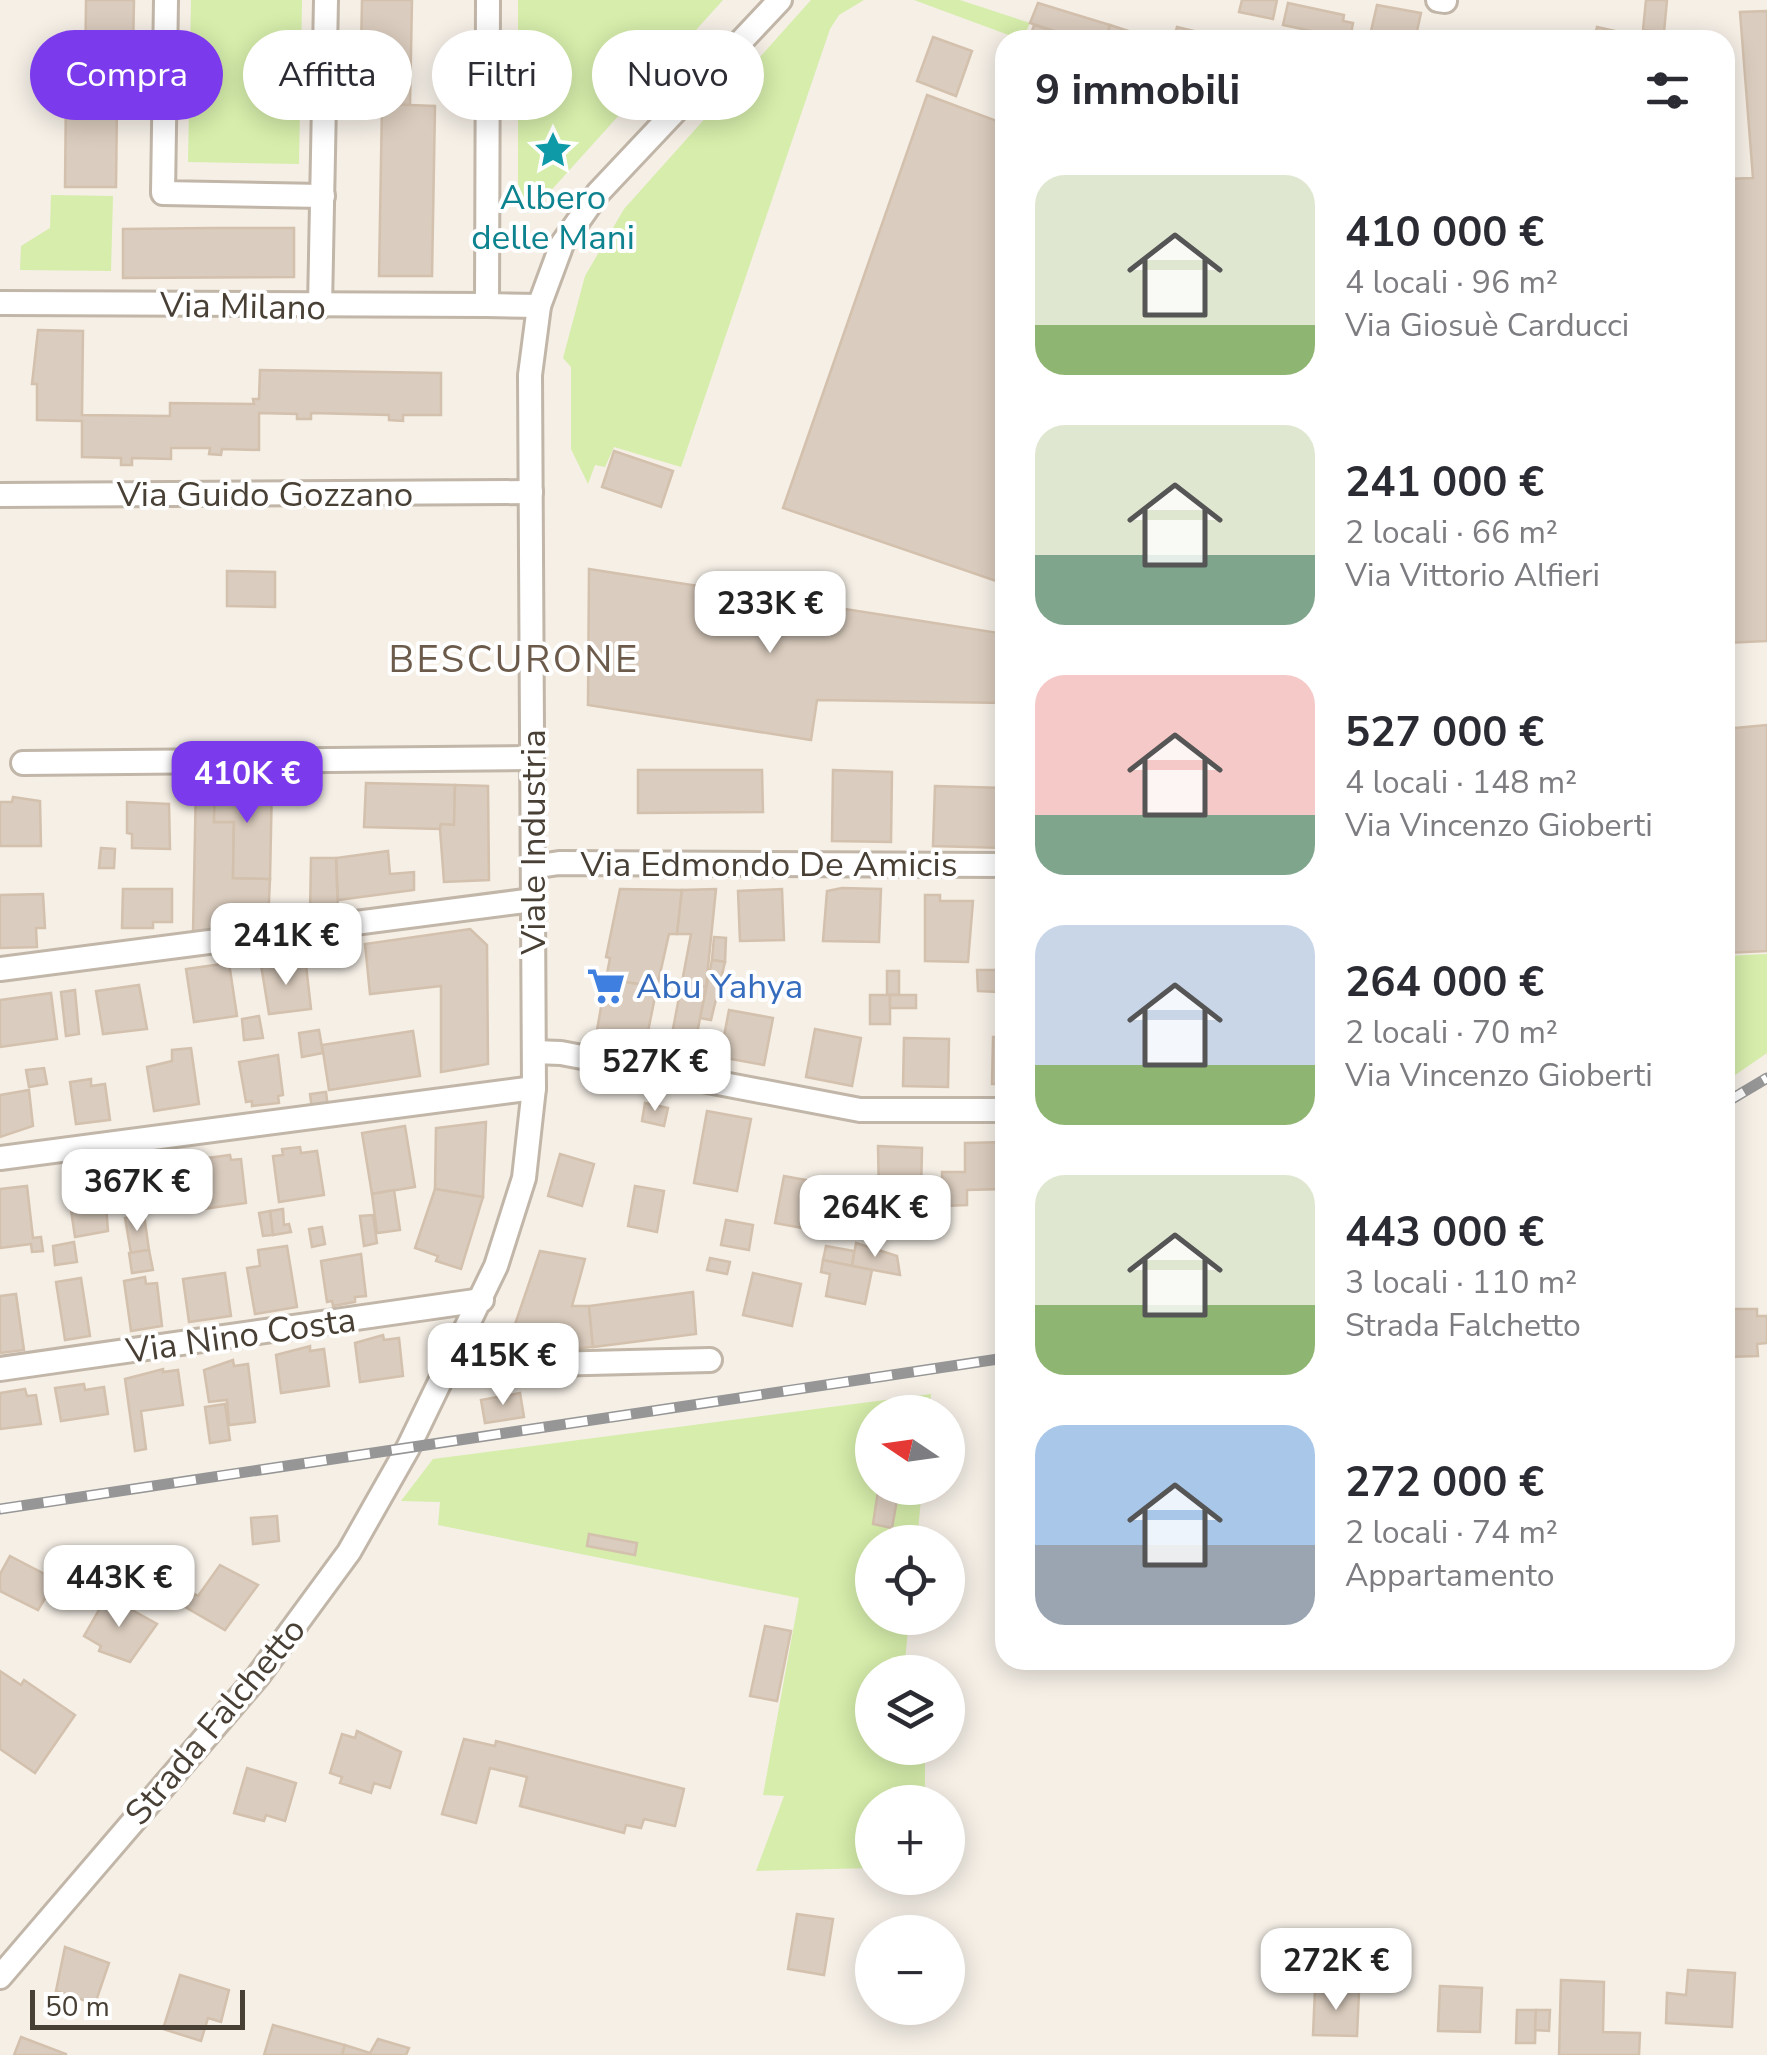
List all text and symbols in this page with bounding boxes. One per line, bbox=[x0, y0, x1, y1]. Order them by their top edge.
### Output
chip: Compra bbox=[30, 30, 223, 120]
chip: Affitta bbox=[243, 30, 412, 120]
chip: Filtri bbox=[432, 30, 572, 120]
chip: Nuovo bbox=[592, 30, 764, 120]
text: 9 immobili bbox=[1035, 62, 1240, 119]
icon: filters bbox=[1640, 63, 1695, 118]
place icon: Albero delle Mani bbox=[532, 129, 574, 171]
place label: Albero delle Mani bbox=[471, 174, 635, 261]
text: 410 000 € bbox=[1345, 204, 1544, 261]
icon: home bbox=[1115, 215, 1235, 335]
text: 4 locali · 96 m² bbox=[1345, 261, 1558, 304]
street label: Via Milano bbox=[159, 282, 326, 331]
text: Via Giosuè Carducci bbox=[1345, 304, 1629, 347]
text: 241 000 € bbox=[1345, 454, 1544, 511]
icon: home bbox=[1115, 465, 1235, 585]
street label: Via Guido Gozzano bbox=[116, 471, 413, 518]
text: 2 locali · 66 m² bbox=[1345, 511, 1558, 554]
text: Via Vittorio Alfieri bbox=[1345, 554, 1600, 597]
pin: 233K € bbox=[689, 571, 851, 656]
text: 233K € bbox=[717, 582, 823, 625]
district label: BESCURONE bbox=[388, 634, 640, 685]
text: 527 000 € bbox=[1345, 704, 1544, 761]
icon: home bbox=[1115, 715, 1235, 835]
street label: Viale Industria bbox=[510, 729, 557, 956]
pin: 410K € bbox=[166, 741, 328, 826]
text: 410K € bbox=[194, 752, 300, 795]
text: 4 locali · 148 m² bbox=[1345, 761, 1577, 804]
text: Via Vincenzo Gioberti bbox=[1345, 804, 1653, 847]
street label: Via Edmondo De Amicis bbox=[580, 841, 957, 888]
pin: 241K € bbox=[205, 903, 367, 988]
text: 241K € bbox=[233, 914, 339, 957]
text: 264 000 € bbox=[1345, 954, 1544, 1011]
place label: Abu Yahya bbox=[636, 963, 803, 1010]
supermarket icon: Abu Yahya bbox=[585, 965, 627, 1007]
icon: home bbox=[1115, 965, 1235, 1085]
text: 2 locali · 70 m² bbox=[1345, 1011, 1558, 1054]
pin: 527K € bbox=[574, 1029, 736, 1114]
text: 527K € bbox=[602, 1040, 708, 1083]
text: Via Vincenzo Gioberti bbox=[1345, 1054, 1653, 1097]
pin: 367K € bbox=[56, 1149, 218, 1234]
text: 367K € bbox=[84, 1160, 190, 1203]
pin: 264K € bbox=[794, 1175, 956, 1260]
text: 264K € bbox=[822, 1186, 928, 1229]
text: 443 000 € bbox=[1345, 1204, 1544, 1261]
icon: home bbox=[1115, 1215, 1235, 1335]
text: 3 locali · 110 m² bbox=[1345, 1261, 1577, 1304]
street label: Via Nino Costa bbox=[122, 1296, 359, 1375]
text: Strada Falchetto bbox=[1345, 1304, 1581, 1347]
pin: 415K € bbox=[422, 1323, 584, 1408]
text: 415K € bbox=[450, 1334, 556, 1377]
north arrow bbox=[855, 1395, 965, 1505]
map controls bbox=[855, 1395, 965, 2025]
text: 272 000 € bbox=[1345, 1454, 1544, 1511]
icon: home bbox=[1115, 1465, 1235, 1585]
text: 2 locali · 74 m² bbox=[1345, 1511, 1558, 1554]
button: locate bbox=[855, 1525, 965, 1635]
pin: 443K € bbox=[38, 1545, 200, 1630]
text: Appartamento bbox=[1345, 1554, 1555, 1597]
text: 443K € bbox=[66, 1556, 172, 1599]
street label: Strada Falchetto bbox=[115, 1607, 316, 1835]
button: layers bbox=[855, 1655, 965, 1765]
button: + bbox=[855, 1785, 965, 1895]
button: − bbox=[855, 1915, 965, 2025]
pin: 272K € bbox=[1255, 1928, 1417, 2013]
text: 272K € bbox=[1283, 1939, 1389, 1982]
scale bar bbox=[30, 1985, 245, 2030]
text: 50 m bbox=[45, 1988, 110, 2026]

